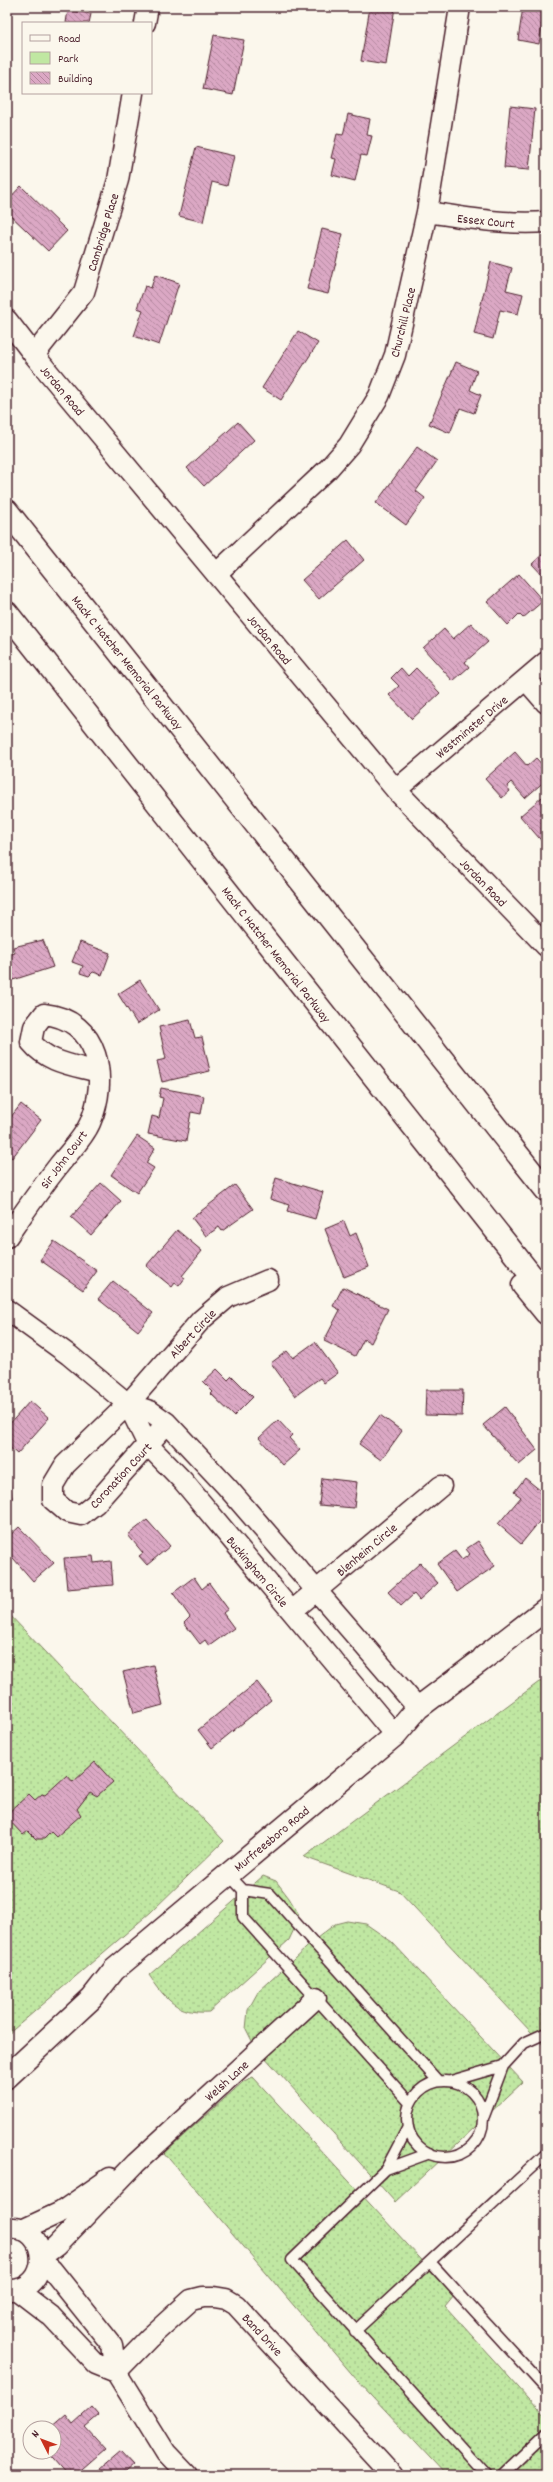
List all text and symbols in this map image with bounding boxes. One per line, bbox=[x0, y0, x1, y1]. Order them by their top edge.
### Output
legend bbox=[22, 22, 152, 94]
text: Road bbox=[58, 31, 80, 48]
text: Park bbox=[58, 51, 79, 68]
text: Building bbox=[58, 71, 93, 88]
street label: Cambridge Place bbox=[83, 191, 125, 274]
street label: Essex Court bbox=[456, 210, 516, 235]
street label: Churchill Place bbox=[387, 285, 422, 360]
street label: Jordan Road bbox=[34, 362, 88, 421]
street label: Mack C Hatcher Memorial Parkway bbox=[66, 592, 187, 735]
street label: Jordan Road bbox=[241, 611, 295, 670]
street label: Westminster Drive bbox=[432, 692, 513, 764]
street label: Jordan Road bbox=[454, 855, 510, 912]
street label: Mack C Hatcher Memorial Parkway bbox=[216, 883, 335, 1028]
street label: Sir John Court bbox=[37, 1127, 93, 1194]
street label: Albert Circle bbox=[166, 1305, 222, 1364]
street label: Coronation Court bbox=[86, 1439, 158, 1514]
street label: Blenheim Circle bbox=[333, 1519, 403, 1582]
street label: Buckingham Circle bbox=[221, 1533, 292, 1613]
street label: Murfreesboro Road bbox=[231, 1803, 315, 1877]
street label: Welsh Lane bbox=[201, 2057, 254, 2107]
street label: Band Drive bbox=[236, 2310, 286, 2362]
north arrow bbox=[22, 2420, 62, 2460]
text: N bbox=[28, 2427, 44, 2442]

